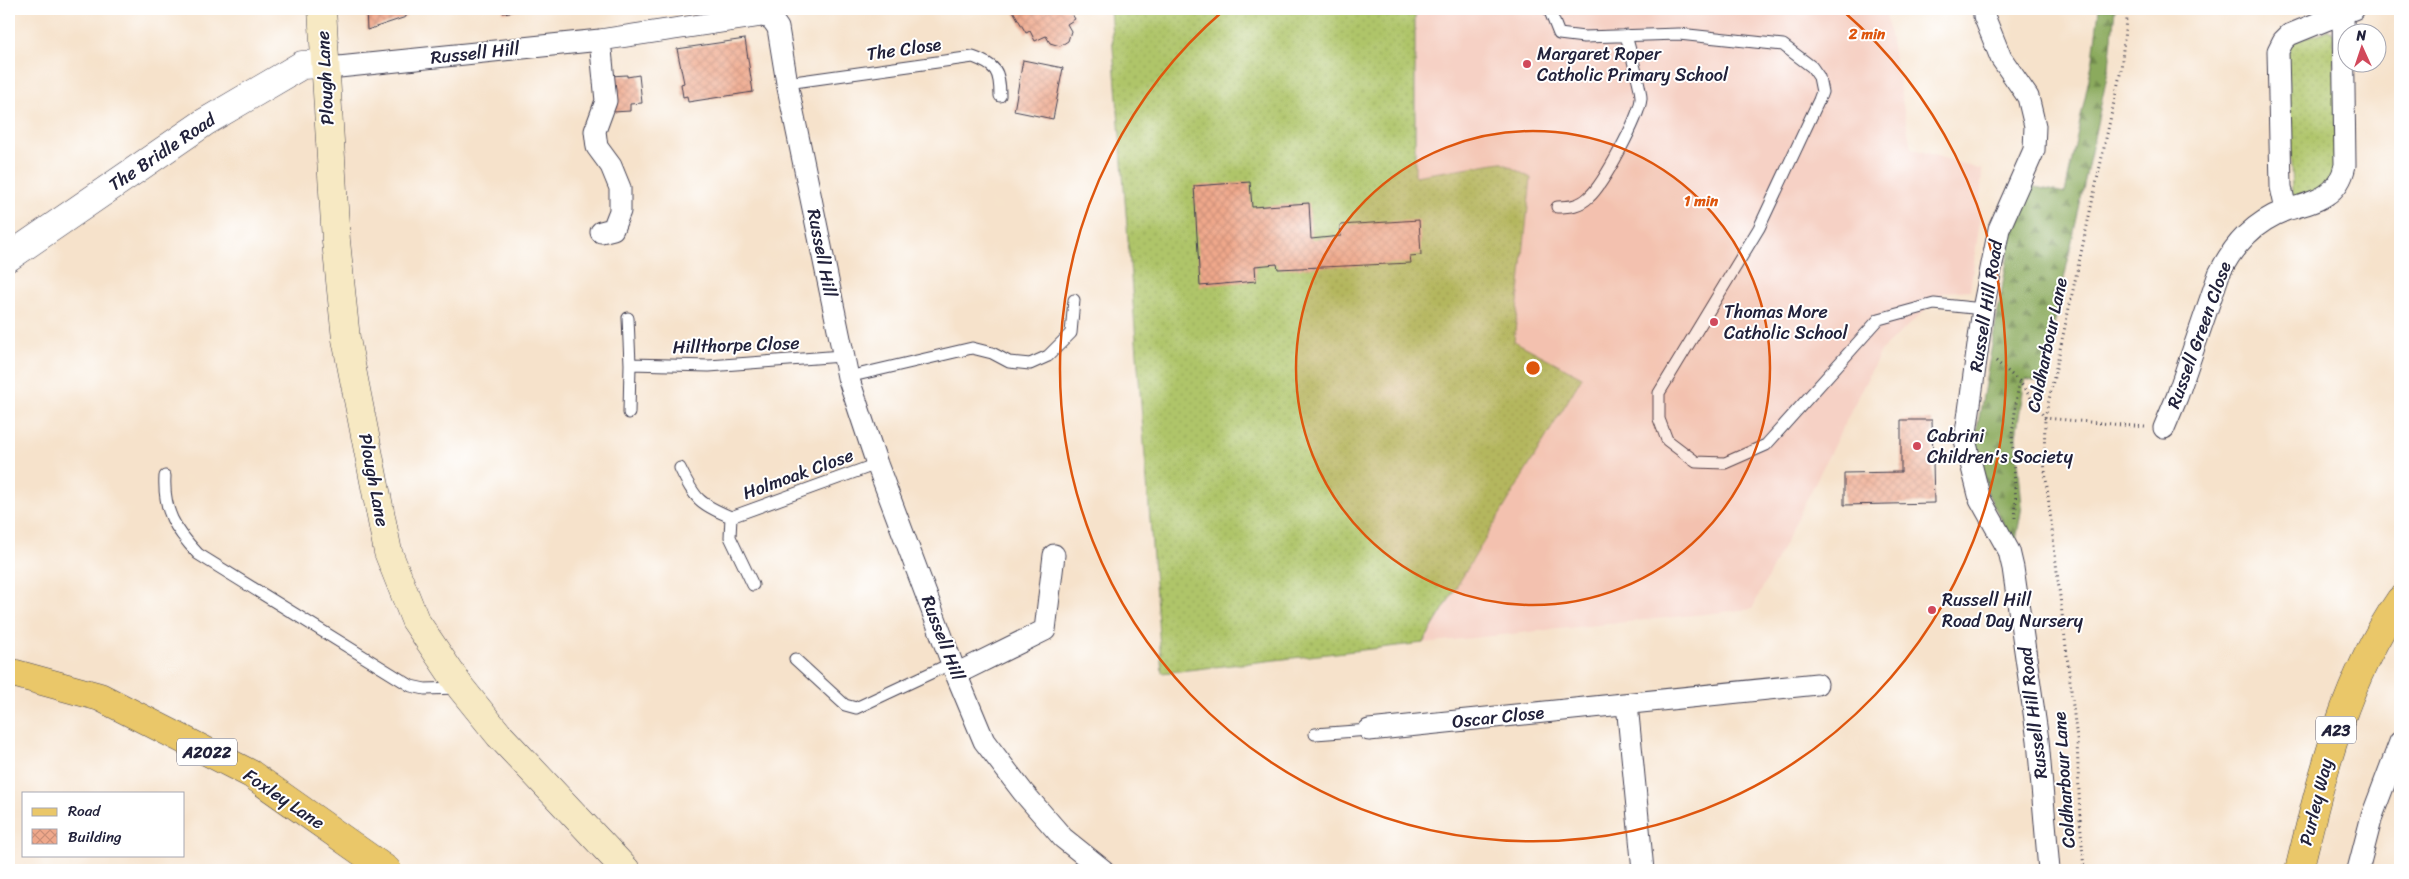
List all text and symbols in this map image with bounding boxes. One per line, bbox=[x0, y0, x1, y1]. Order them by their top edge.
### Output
text: 2 min bbox=[1848, 21, 1886, 47]
north arrow bbox=[2336, 22, 2386, 72]
text: N bbox=[2355, 23, 2367, 48]
street label: The Close bbox=[865, 28, 944, 70]
street label: Plough Lane bbox=[307, 30, 343, 126]
street label: Russell Hill bbox=[429, 32, 522, 74]
place label: Margaret Roper Catholic Primary School bbox=[1537, 38, 1729, 91]
marker: Margaret Roper Catholic Primary School bbox=[1521, 58, 1533, 70]
street label: The Bridle Road bbox=[102, 103, 224, 200]
text: 1 min bbox=[1684, 188, 1719, 214]
street label: Russell Hill bbox=[798, 206, 846, 301]
street label: Russell Hill Road bbox=[1960, 237, 2012, 374]
street label: Russell Green Close bbox=[2157, 257, 2241, 413]
street label: Coldharbour Lane bbox=[2017, 274, 2077, 415]
place label: Thomas More Catholic School bbox=[1724, 296, 1848, 349]
marker: Thomas More Catholic School bbox=[1708, 316, 1720, 328]
street label: Hillthorpe Close bbox=[672, 327, 800, 363]
centre of rings bbox=[1524, 359, 1542, 377]
place label: Cabrini Children's Society bbox=[1927, 420, 2074, 473]
street label: Plough Lane bbox=[349, 431, 399, 529]
street label: Holmoak Close bbox=[738, 439, 858, 509]
marker: Cabrini Children's Society bbox=[1911, 440, 1923, 452]
place label: Russell Hill Road Day Nursery bbox=[1942, 584, 2084, 637]
street label: Russell Hill bbox=[912, 591, 974, 686]
marker: Russell Hill Road Day Nursery bbox=[1926, 604, 1938, 616]
street label: Russell Hill Road bbox=[2009, 644, 2057, 781]
street label: Oscar Close bbox=[1450, 696, 1546, 738]
street label: Coldharbour Lane bbox=[2043, 710, 2085, 849]
road number: A23 bbox=[2316, 716, 2356, 744]
road number: A2022 bbox=[177, 739, 237, 766]
street label: Purley Way bbox=[2290, 755, 2342, 849]
street label: Foxley Lane bbox=[237, 760, 331, 838]
legend bbox=[22, 792, 185, 856]
text: Road bbox=[68, 798, 101, 824]
text: Building bbox=[68, 824, 122, 850]

